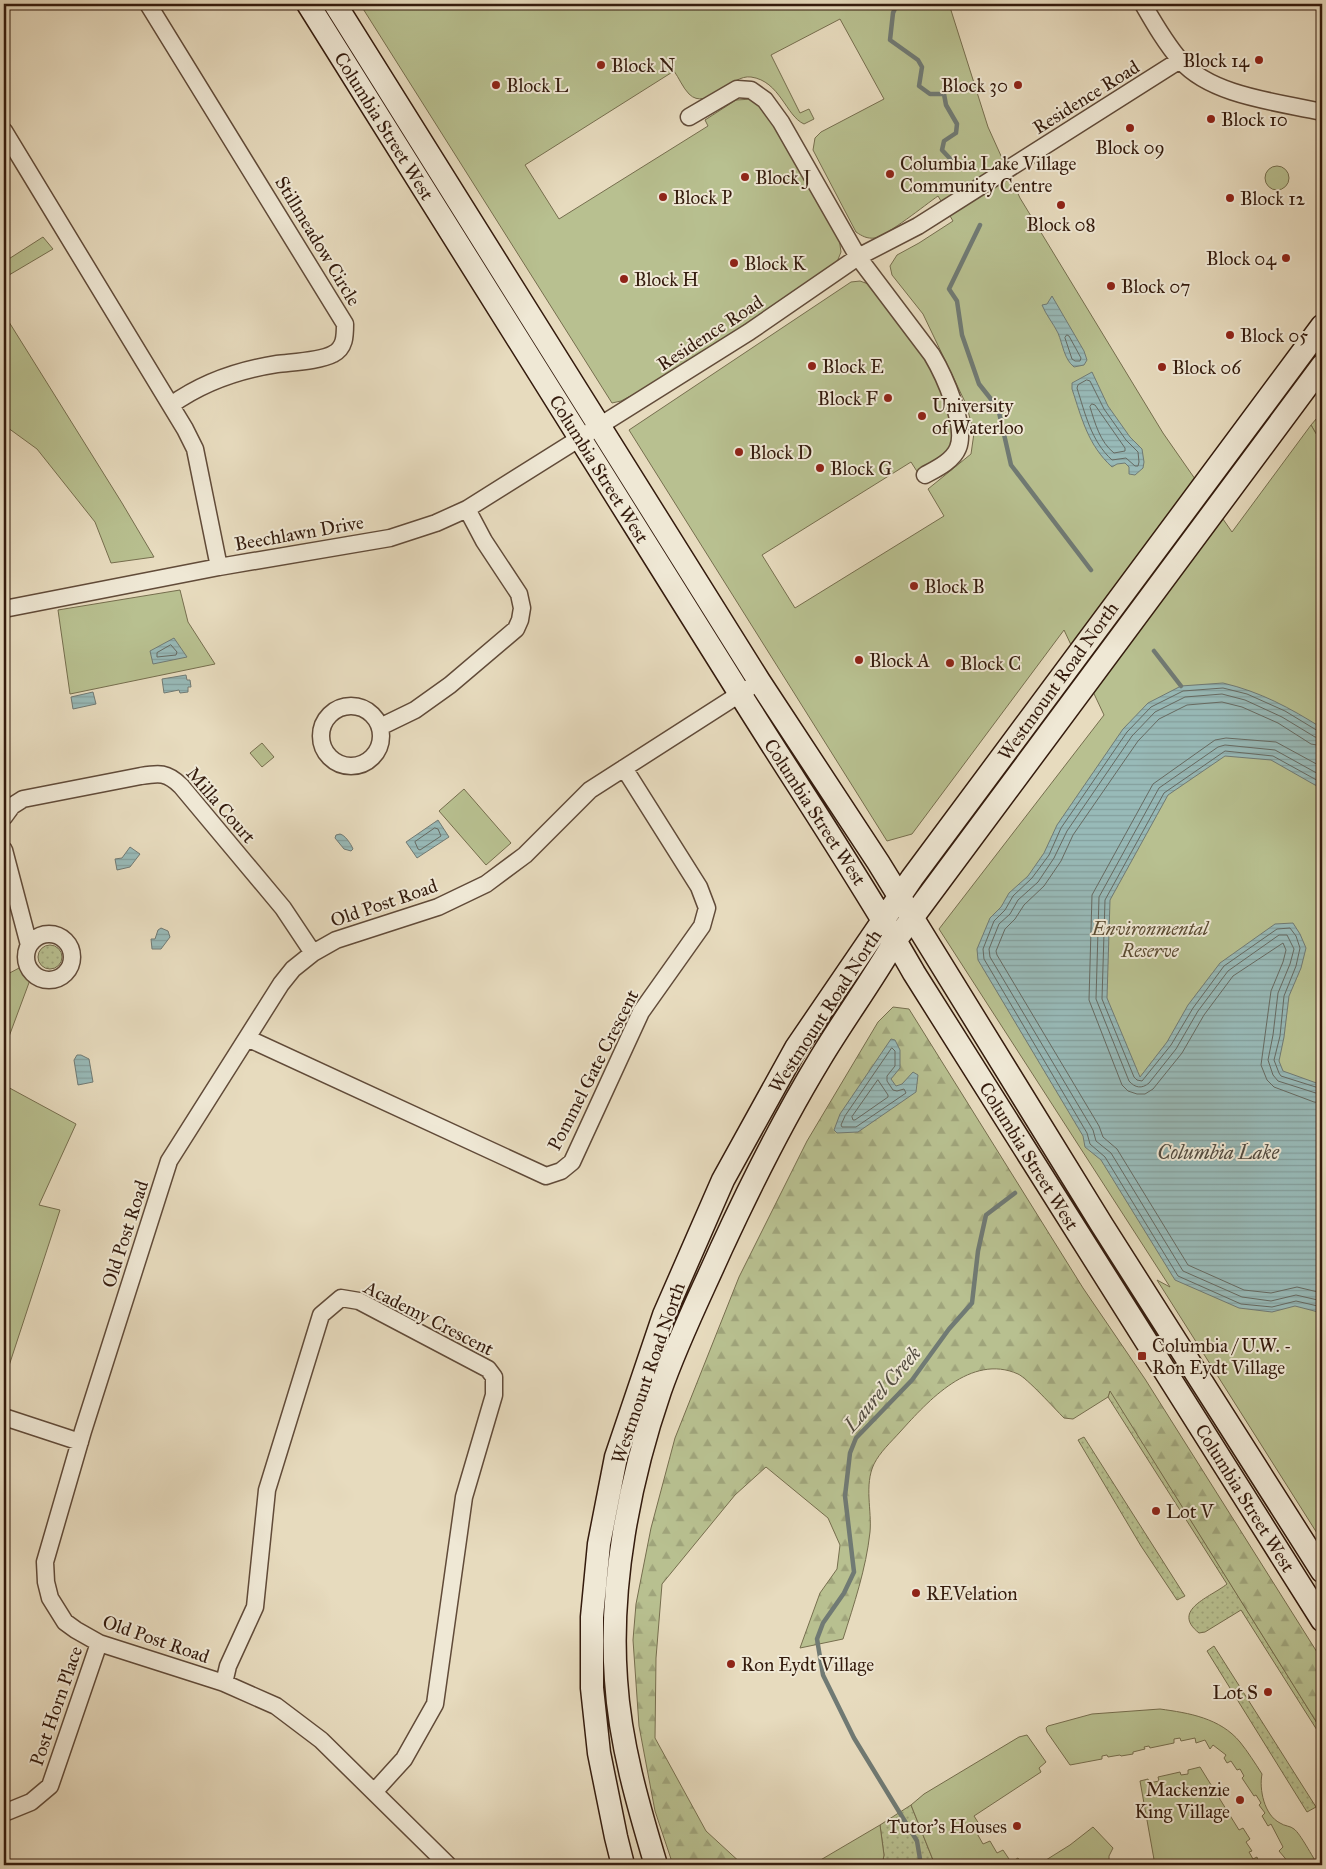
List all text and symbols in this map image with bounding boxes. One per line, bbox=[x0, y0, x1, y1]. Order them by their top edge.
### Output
street label: Columbia Street West bbox=[329, 48, 439, 205]
place label: Block 14 bbox=[1183, 49, 1249, 72]
place label: Block N bbox=[611, 54, 675, 77]
marker: Block 14 bbox=[1253, 54, 1265, 66]
street label: Residence Road bbox=[1028, 55, 1144, 139]
marker: Block N bbox=[595, 59, 607, 71]
place label: Block L bbox=[506, 74, 568, 97]
place label: Block 30 bbox=[941, 74, 1008, 97]
marker: Block L bbox=[490, 79, 502, 91]
marker: Block 30 bbox=[1012, 79, 1024, 91]
place label: Block 10 bbox=[1221, 108, 1288, 131]
marker: Block 10 bbox=[1205, 113, 1217, 125]
marker: Block 09 bbox=[1124, 122, 1136, 134]
place label: Block 09 bbox=[1095, 136, 1165, 159]
place label: Columbia Lake Village Community Centre bbox=[900, 152, 1076, 197]
place label: Block J bbox=[755, 166, 811, 190]
marker: Columbia Lake Village Community Centre bbox=[884, 168, 896, 180]
marker: Block J bbox=[739, 171, 751, 183]
street label: Stillmeadow Circle bbox=[270, 172, 366, 310]
place label: Block P bbox=[673, 186, 732, 209]
place label: Block 12 bbox=[1240, 187, 1306, 210]
marker: Block P bbox=[657, 191, 669, 203]
marker: Block 12 bbox=[1224, 192, 1236, 204]
marker: Block 08 bbox=[1055, 199, 1067, 211]
place label: Block 08 bbox=[1026, 213, 1096, 236]
place label: Block 04 bbox=[1206, 247, 1276, 270]
place label: Block K bbox=[744, 252, 806, 275]
marker: Block 04 bbox=[1280, 252, 1292, 264]
marker: Block K bbox=[728, 257, 740, 269]
place label: Block H bbox=[634, 268, 699, 291]
marker: Block H bbox=[618, 273, 630, 285]
place label: Block 07 bbox=[1121, 275, 1190, 298]
marker: Block 07 bbox=[1105, 280, 1117, 292]
street label: Residence Road bbox=[653, 290, 768, 376]
place label: Block 05 bbox=[1240, 324, 1308, 347]
marker: Block 05 bbox=[1224, 329, 1236, 341]
place label: Block E bbox=[822, 355, 884, 378]
place label: Block 06 bbox=[1172, 356, 1242, 379]
marker: Block E bbox=[806, 360, 818, 372]
marker: Block 06 bbox=[1156, 361, 1168, 373]
place label: Block F bbox=[817, 387, 879, 410]
street label: Columbia Street West bbox=[544, 391, 654, 548]
marker: Block F bbox=[882, 392, 894, 404]
place label: University of Waterloo bbox=[932, 394, 1024, 439]
marker: University of Waterloo bbox=[916, 410, 928, 422]
place label: Block D bbox=[749, 441, 812, 464]
marker: Block D bbox=[733, 446, 745, 458]
place label: Block G bbox=[830, 457, 892, 480]
marker: Block G bbox=[814, 462, 826, 474]
street label: Beechlawn Drive bbox=[233, 510, 365, 556]
place label: Block B bbox=[924, 575, 985, 598]
marker: Block B bbox=[908, 580, 920, 592]
street label: Westmount Road North bbox=[993, 597, 1123, 765]
place label: Block A bbox=[869, 649, 930, 672]
place label: Block C bbox=[960, 652, 1021, 675]
marker: Block A bbox=[853, 654, 865, 666]
marker: Block C bbox=[944, 657, 956, 669]
street label: Columbia Street West bbox=[759, 734, 871, 890]
street label: Milla Court bbox=[182, 762, 261, 848]
street label: Old Post Road bbox=[328, 874, 441, 932]
park label: Environmental Reserve bbox=[1091, 917, 1210, 962]
street label: Westmount Road North bbox=[764, 925, 887, 1097]
street label: Pommel Gate Crescent bbox=[542, 986, 644, 1154]
street label: Columbia Street West bbox=[974, 1078, 1084, 1235]
water label: Columbia Lake bbox=[1157, 1140, 1279, 1164]
street label: Old Post Road bbox=[97, 1177, 153, 1291]
street label: Academy Crescent bbox=[359, 1275, 498, 1361]
street label: Westmount Road North bbox=[606, 1279, 690, 1467]
place label: Columbia / U.W. - Ron Eydt Village bbox=[1152, 1334, 1292, 1380]
water label: Laurel Creek bbox=[838, 1341, 926, 1437]
marker: Columbia / U.W. - Ron Eydt Village bbox=[1136, 1350, 1148, 1362]
street label: Columbia Street West bbox=[1190, 1420, 1300, 1577]
place label: Lot V bbox=[1166, 1500, 1215, 1523]
marker: Lot V bbox=[1150, 1505, 1162, 1517]
place label: REVelation bbox=[926, 1582, 1018, 1605]
marker: REVelation bbox=[910, 1587, 922, 1599]
street label: Old Post Road bbox=[100, 1610, 213, 1668]
street label: Post Horn Place bbox=[25, 1643, 87, 1769]
place label: Ron Eydt Village bbox=[741, 1653, 874, 1677]
marker: Ron Eydt Village bbox=[725, 1658, 737, 1670]
place label: Lot S bbox=[1212, 1681, 1258, 1704]
marker: Lot S bbox=[1262, 1686, 1274, 1698]
place label: Mackenzie King Village bbox=[1135, 1778, 1230, 1824]
marker: Mackenzie King Village bbox=[1234, 1794, 1246, 1806]
place label: Tutor's Houses bbox=[887, 1815, 1007, 1838]
marker: Tutor's Houses bbox=[1011, 1820, 1023, 1832]

